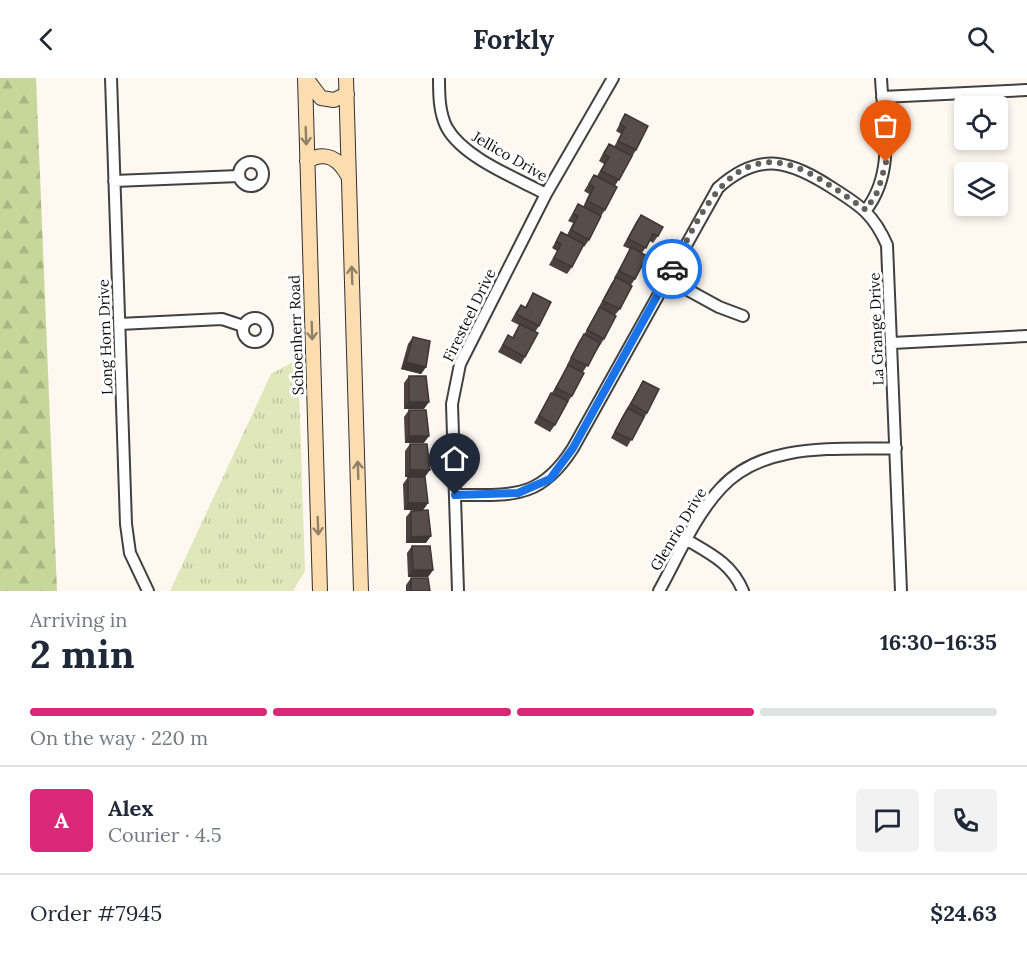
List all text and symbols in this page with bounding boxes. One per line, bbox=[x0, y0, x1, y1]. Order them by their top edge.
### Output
text: Forkly bbox=[473, 22, 554, 56]
icon: back bbox=[30, 23, 63, 56]
icon: search bbox=[964, 23, 997, 56]
map controls bbox=[954, 96, 1008, 216]
button: locate bbox=[954, 96, 1008, 150]
pin bbox=[860, 100, 911, 162]
icon: bag bbox=[869, 109, 902, 142]
one-way arrow bbox=[301, 126, 312, 146]
street label: Jellico Drive bbox=[468, 126, 551, 185]
button: layers bbox=[954, 162, 1008, 216]
courier bbox=[642, 239, 702, 299]
icon: car bbox=[656, 253, 689, 286]
one-way arrow bbox=[346, 265, 358, 285]
street label: Firesteel Drive bbox=[438, 265, 500, 365]
street label: La Grange Drive bbox=[865, 272, 887, 386]
street label: Schoenherr Road bbox=[284, 275, 308, 395]
street label: Long Horn Drive bbox=[93, 279, 117, 395]
one-way arrow bbox=[307, 321, 318, 341]
pin bbox=[429, 433, 480, 495]
icon: home bbox=[438, 442, 471, 475]
one-way arrow bbox=[352, 460, 363, 480]
street label: Glenrio Drive bbox=[646, 484, 710, 574]
one-way arrow bbox=[312, 516, 324, 536]
text: Arriving in bbox=[30, 607, 127, 632]
text: 16:30–16:35 bbox=[880, 628, 997, 656]
text: 2 min bbox=[30, 629, 135, 679]
text: On the way · 220 m bbox=[30, 725, 208, 750]
button: chat bbox=[856, 789, 919, 852]
button: phone bbox=[934, 789, 997, 852]
text: Alex bbox=[108, 794, 153, 822]
text: A bbox=[54, 806, 69, 834]
text: Courier · 4.5 bbox=[108, 822, 222, 847]
text: Order #7945 bbox=[30, 899, 162, 927]
text: $24.63 bbox=[930, 899, 997, 927]

